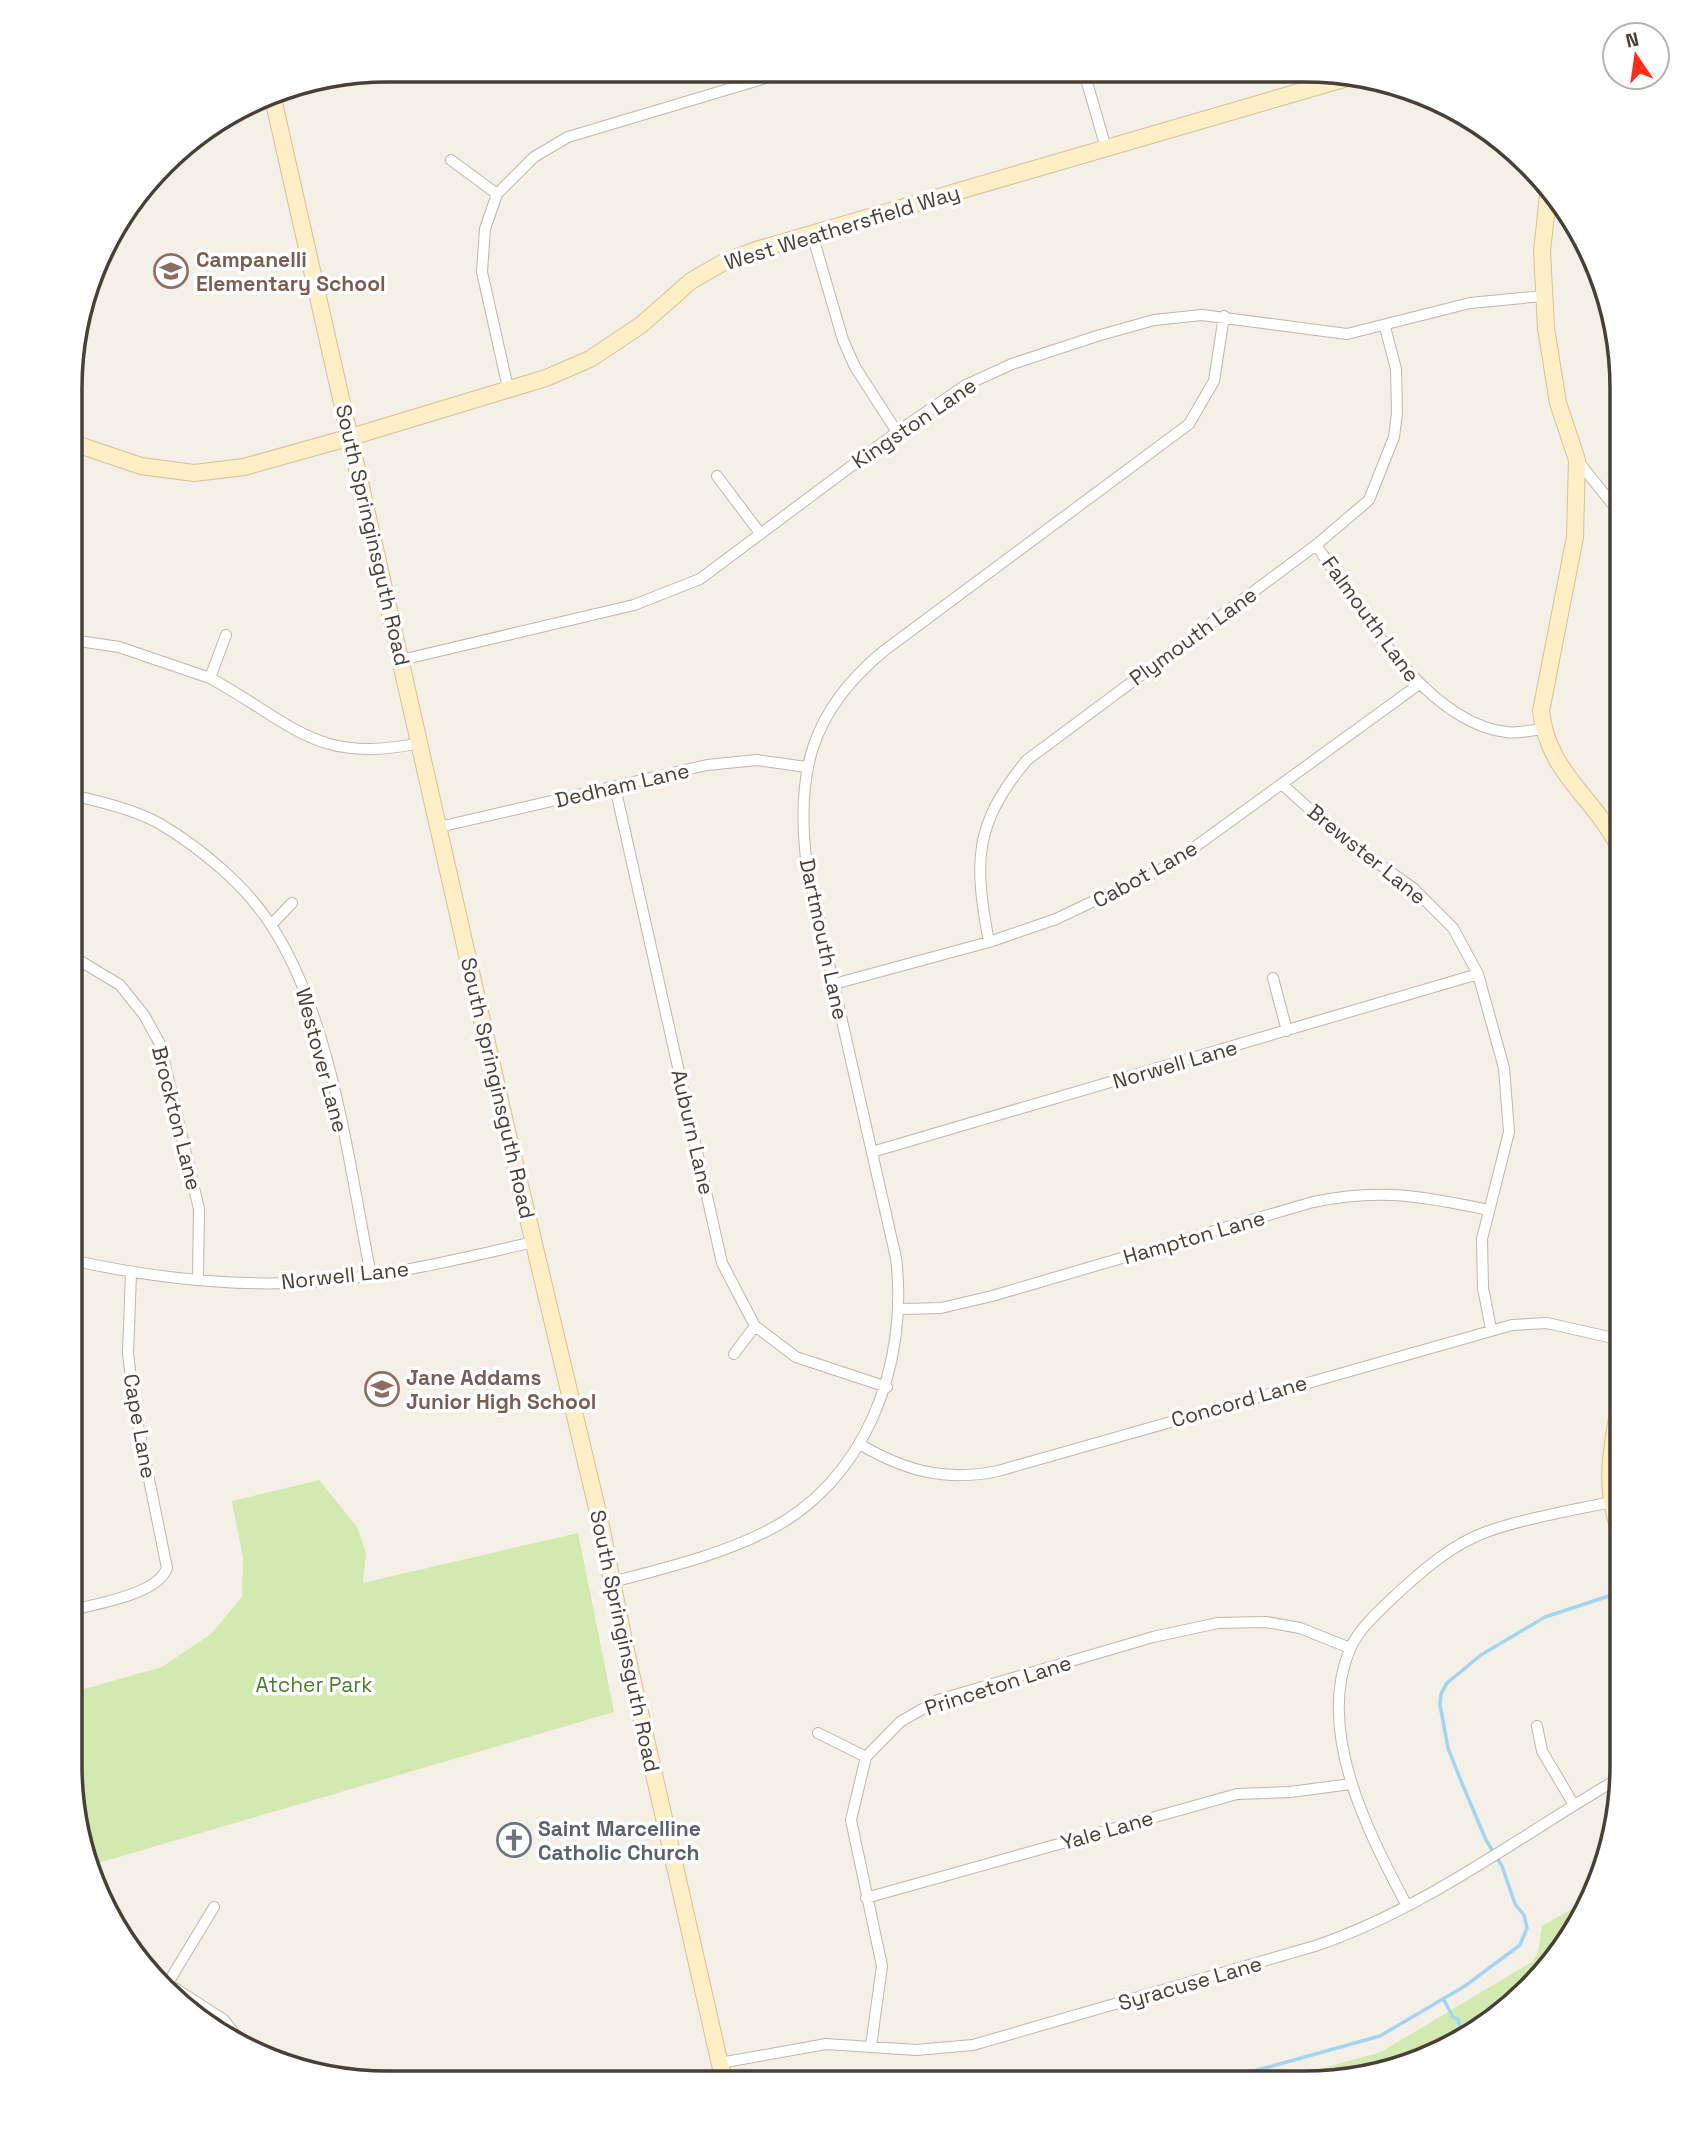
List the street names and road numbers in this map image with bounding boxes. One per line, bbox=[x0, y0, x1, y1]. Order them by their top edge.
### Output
street label: West Weathersfield Way bbox=[721, 178, 963, 276]
street label: Kingston Lane bbox=[847, 371, 981, 475]
street label: South Springinsguth Road bbox=[330, 402, 416, 668]
street label: Falmouth Lane bbox=[1316, 551, 1426, 687]
street label: Plymouth Lane bbox=[1124, 581, 1262, 691]
street label: Dedham Lane bbox=[552, 756, 692, 814]
street label: Brewster Lane bbox=[1302, 798, 1432, 910]
street label: Cabot Lane bbox=[1088, 834, 1202, 914]
street label: Dartmouth Lane bbox=[794, 856, 854, 1022]
street label: South Springinsguth Road bbox=[455, 955, 541, 1221]
street label: Westover Lane bbox=[290, 985, 354, 1135]
street label: Norwell Lane bbox=[1110, 1033, 1240, 1095]
street label: Brockton Lane bbox=[146, 1043, 208, 1193]
street label: Auburn Lane bbox=[666, 1067, 720, 1197]
street label: Hampton Lane bbox=[1120, 1204, 1268, 1270]
street label: Norwell Lane bbox=[280, 1255, 410, 1295]
street label: Concord Lane bbox=[1168, 1369, 1310, 1433]
street label: Cape Lane bbox=[118, 1372, 162, 1480]
street label: South Springinsguth Road bbox=[584, 1507, 666, 1775]
street label: Princeton Lane bbox=[921, 1649, 1075, 1721]
street label: Yale Lane bbox=[1058, 1804, 1156, 1856]
street label: Syracuse Lane bbox=[1115, 1950, 1265, 2016]

